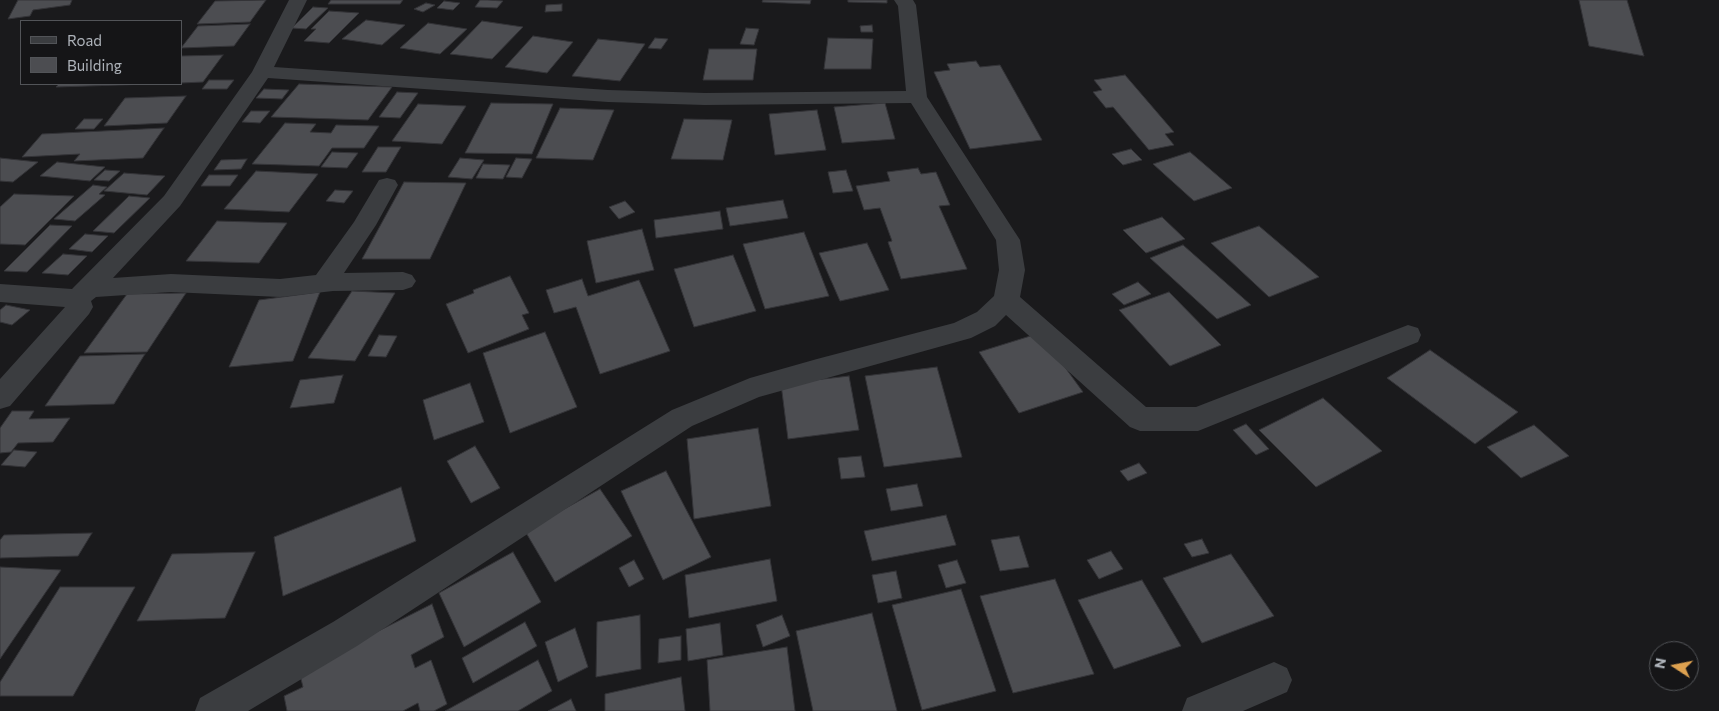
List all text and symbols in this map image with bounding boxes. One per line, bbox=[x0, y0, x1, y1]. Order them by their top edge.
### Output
legend bbox=[20, 20, 182, 85]
text: Road bbox=[67, 31, 102, 49]
text: Building bbox=[67, 56, 122, 74]
north arrow bbox=[1649, 641, 1699, 691]
text: N bbox=[1650, 656, 1669, 670]

